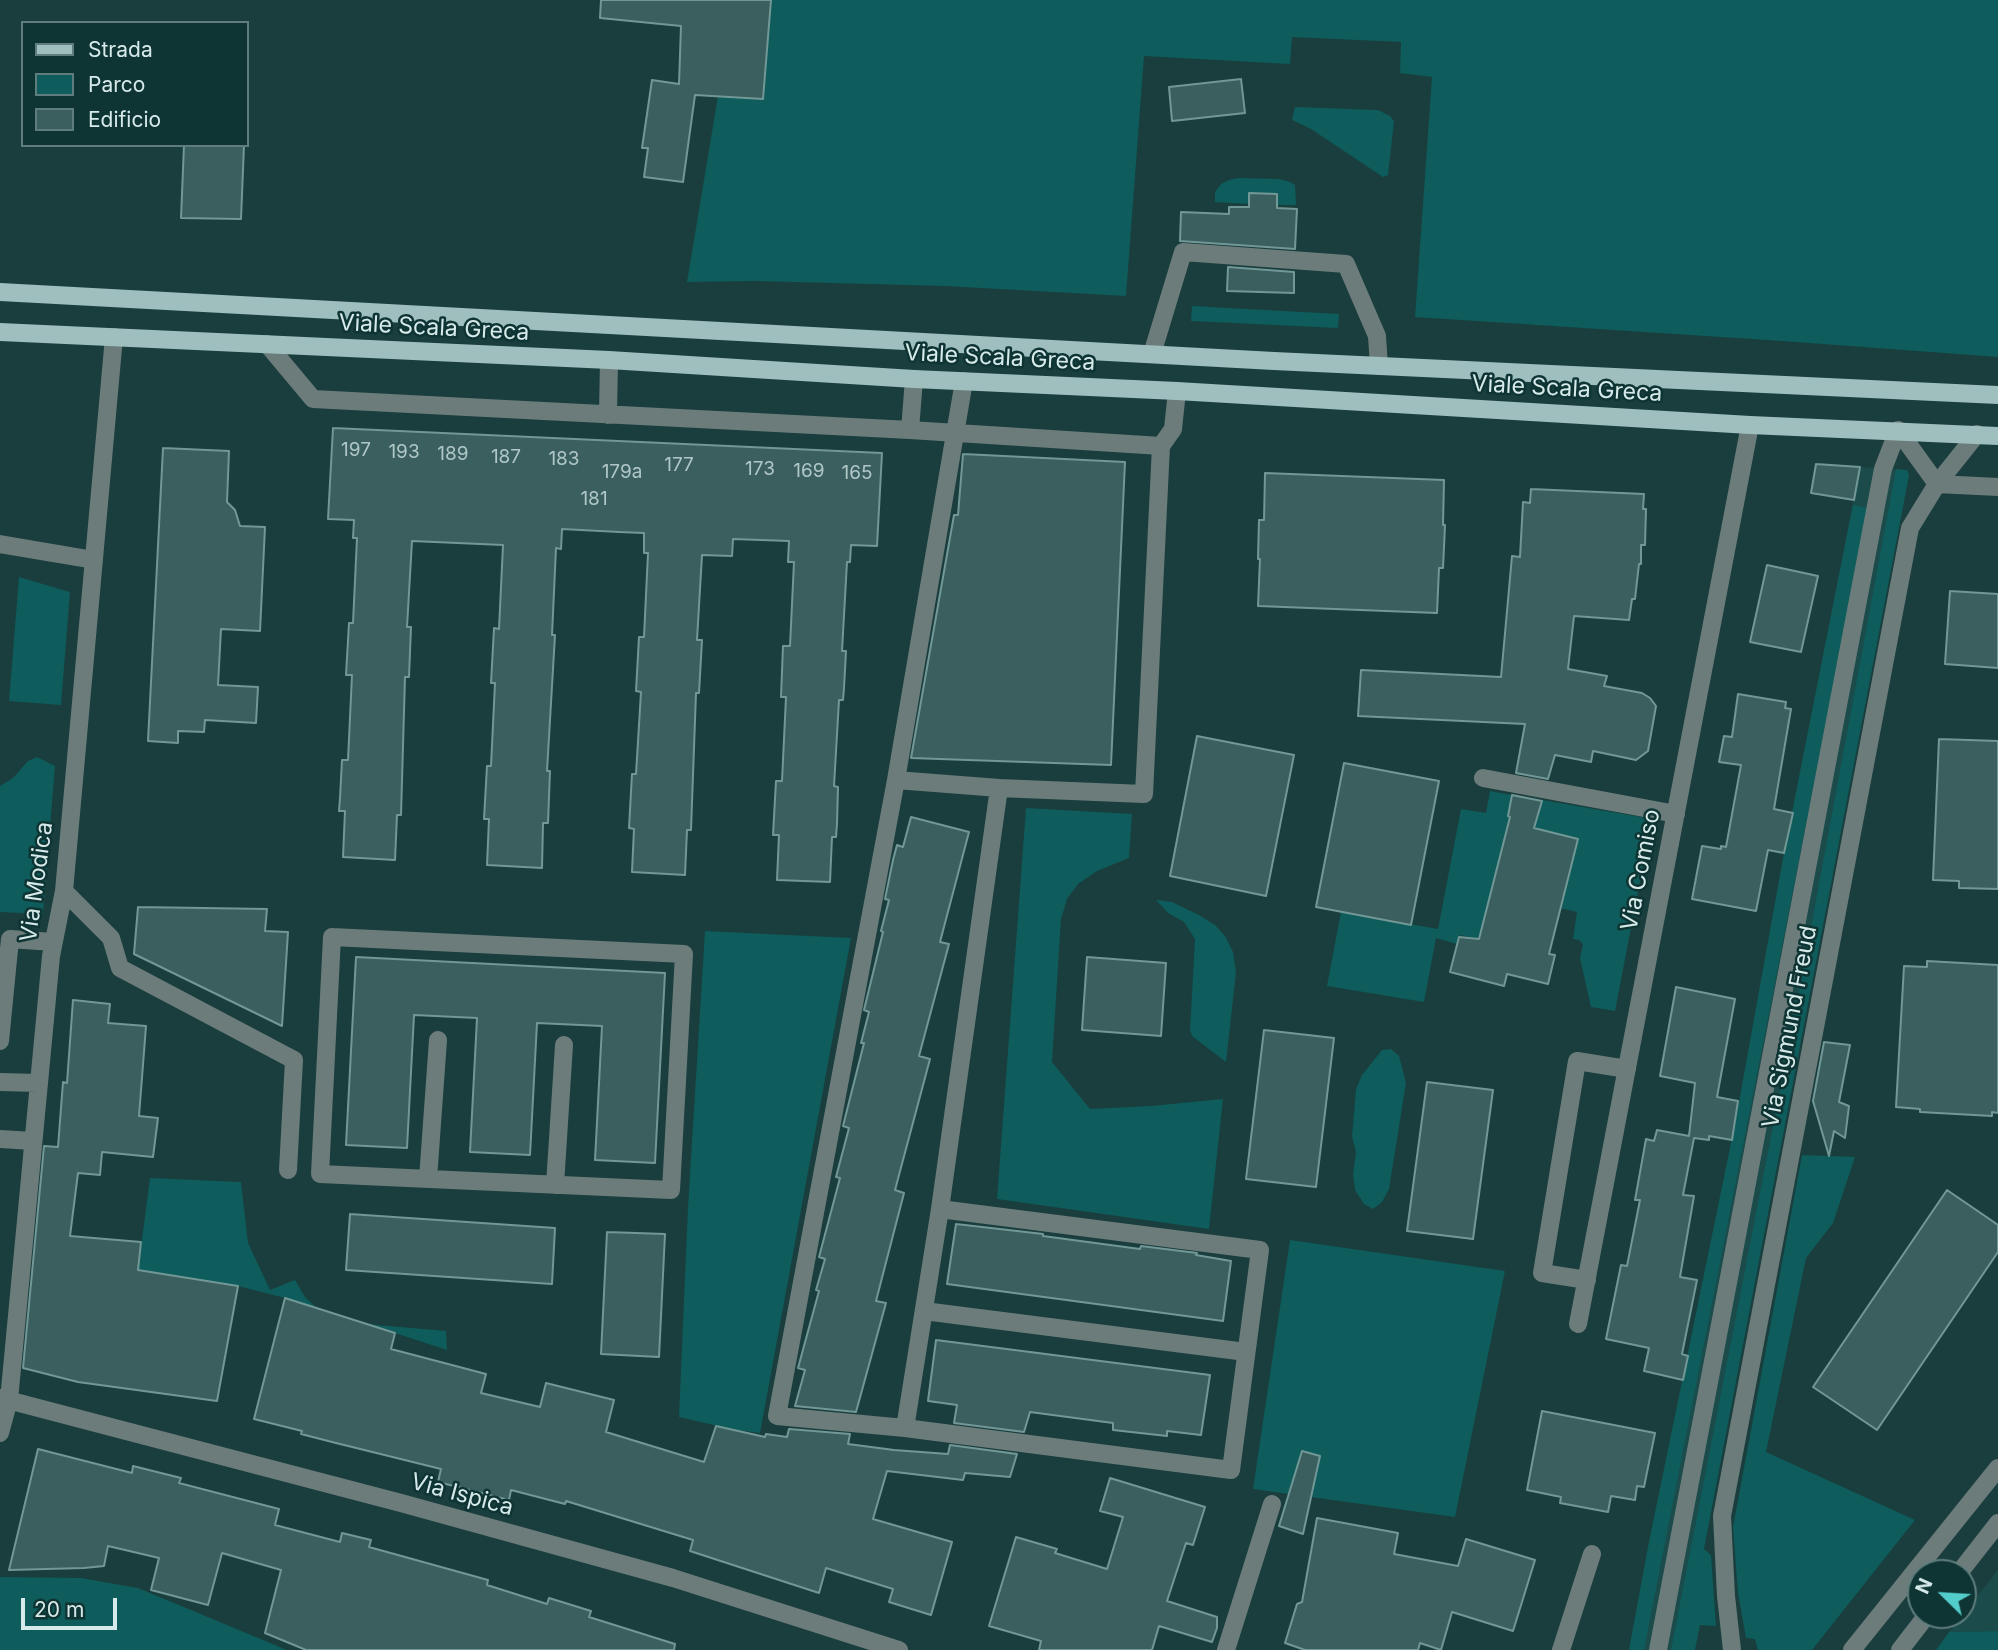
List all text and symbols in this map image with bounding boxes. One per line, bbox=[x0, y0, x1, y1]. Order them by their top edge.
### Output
legend bbox=[21, 21, 248, 147]
text: Strada bbox=[88, 37, 153, 62]
text: Parco bbox=[88, 72, 145, 97]
text: Edificio bbox=[88, 107, 161, 132]
street label: Viale Scala Greca bbox=[338, 309, 530, 347]
street label: Viale Scala Greca bbox=[904, 339, 1096, 377]
street label: Viale Scala Greca bbox=[1471, 370, 1663, 408]
house number: 197 bbox=[341, 439, 371, 461]
house number: 193 bbox=[388, 441, 420, 463]
house number: 189 bbox=[437, 443, 469, 465]
house number: 187 bbox=[491, 446, 521, 468]
house number: 183 bbox=[548, 448, 580, 470]
house number: 177 bbox=[664, 454, 694, 476]
house number: 173 bbox=[745, 458, 775, 480]
house number: 169 bbox=[793, 460, 825, 482]
house number: 179a bbox=[602, 461, 642, 483]
house number: 165 bbox=[841, 462, 873, 484]
house number: 181 bbox=[580, 488, 608, 510]
street label: Via Comiso bbox=[1616, 807, 1666, 933]
street label: Via Modica bbox=[15, 820, 59, 944]
street label: Via Sigmund Freud bbox=[1757, 924, 1823, 1130]
street label: Via Ispica bbox=[408, 1468, 516, 1522]
north arrow bbox=[1907, 1559, 1977, 1629]
text: N bbox=[1911, 1575, 1938, 1597]
scale bar bbox=[24, 1584, 121, 1628]
text: 20 m bbox=[34, 1597, 84, 1622]

